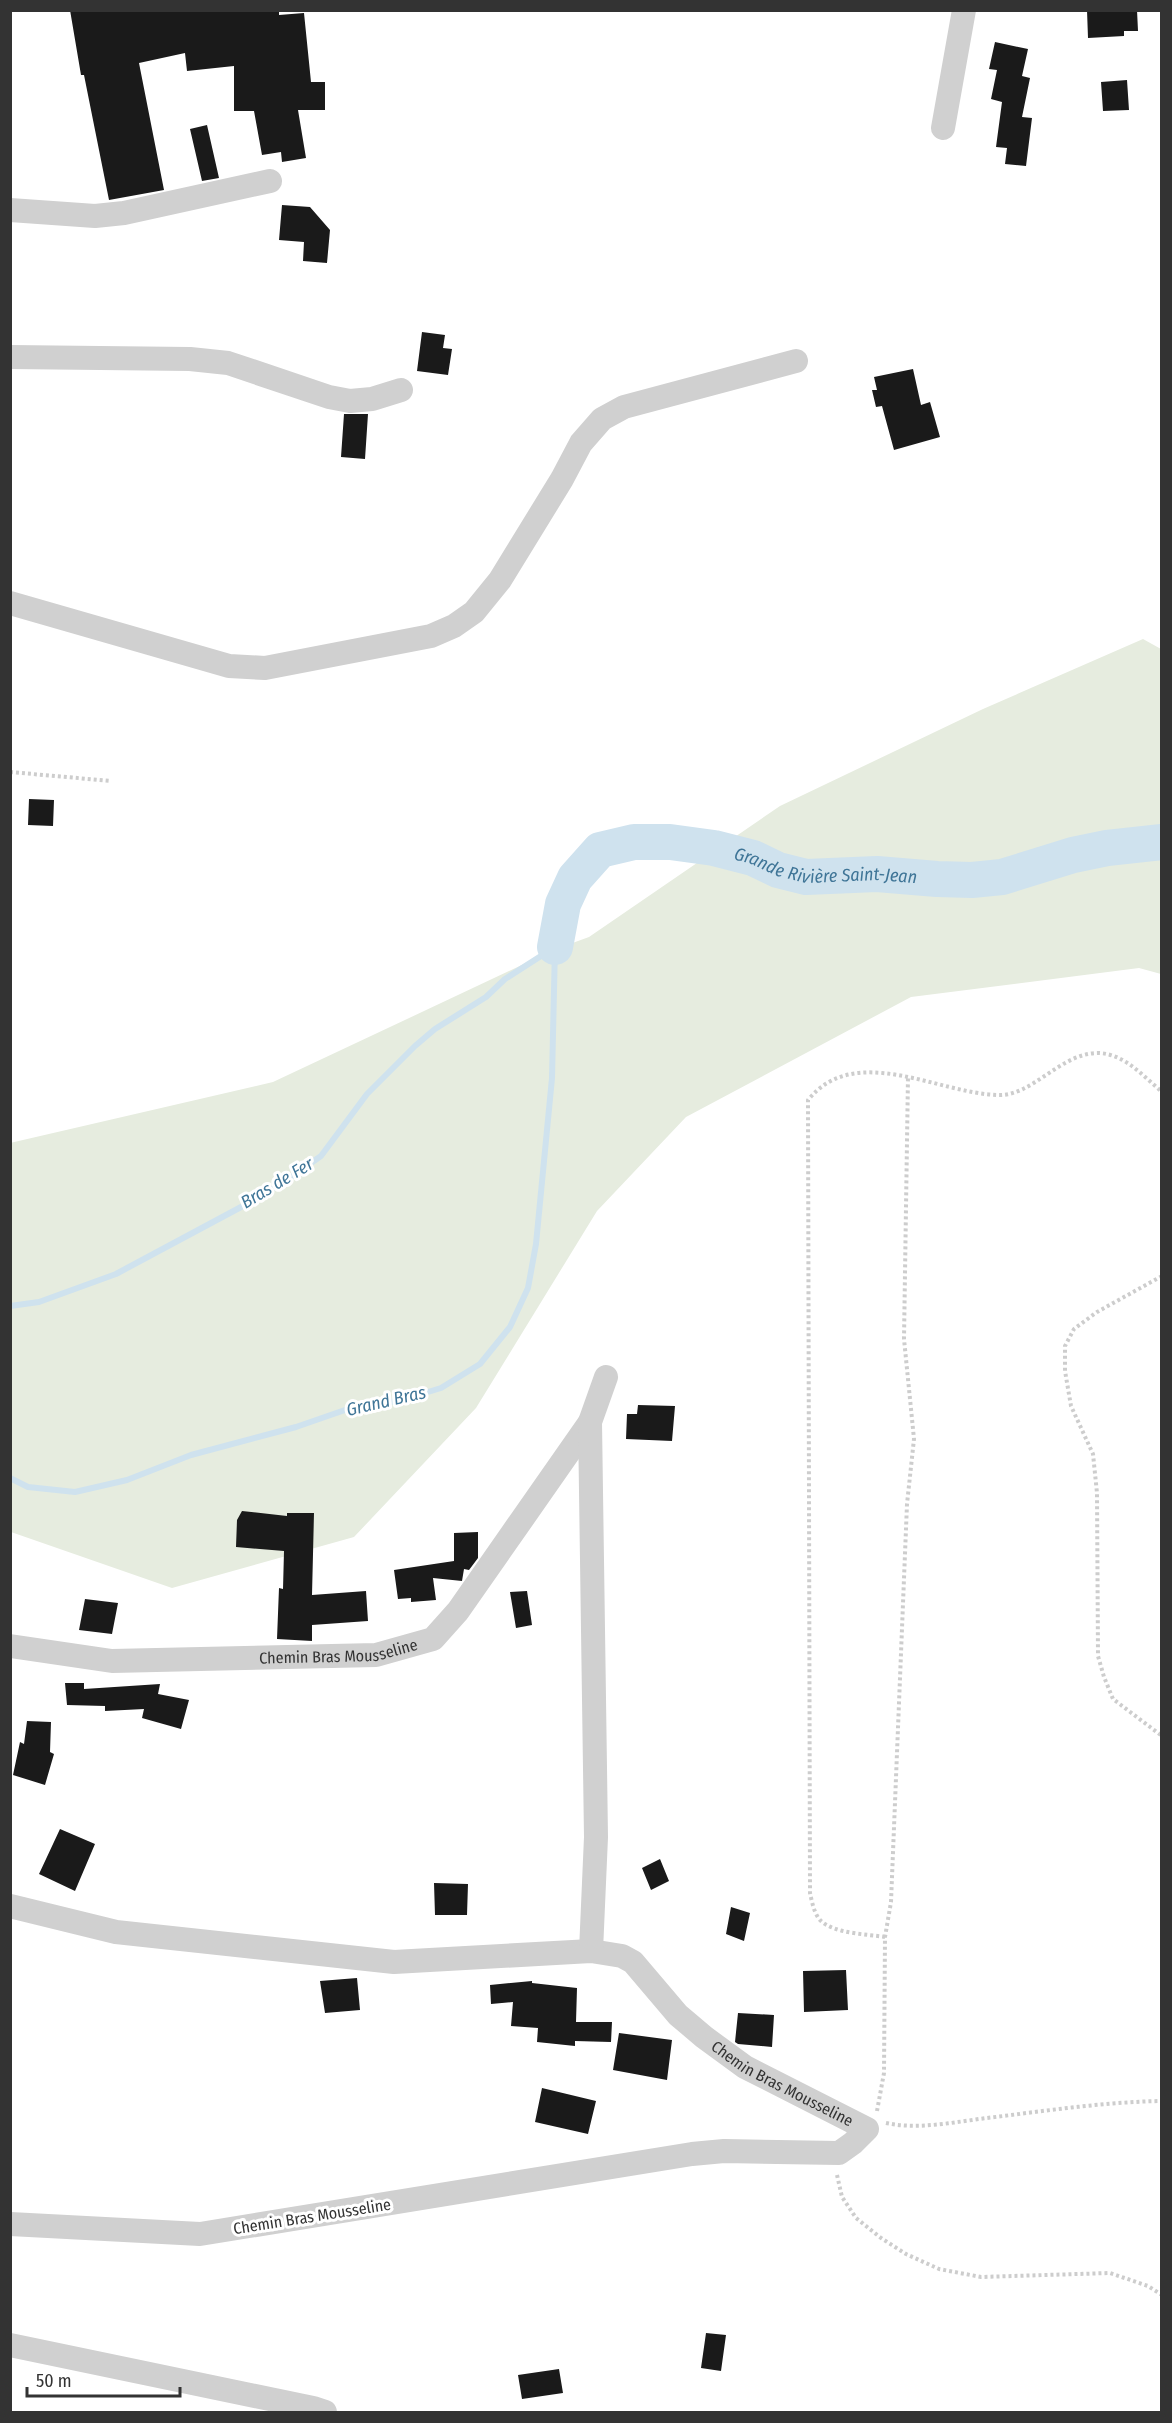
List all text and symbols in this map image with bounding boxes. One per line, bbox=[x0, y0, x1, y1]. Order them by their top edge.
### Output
water label: Grande Rivière Saint-Jean bbox=[732, 843, 918, 889]
water label: Bras de Fer bbox=[237, 1152, 318, 1213]
water label: Grand Bras bbox=[344, 1381, 428, 1421]
street label: Chemin Bras Mousseline bbox=[259, 1635, 420, 1668]
street label: Chemin Bras Mousseline bbox=[708, 2037, 856, 2130]
street label: Chemin Bras Mousseline bbox=[232, 2195, 392, 2238]
scale bar bbox=[27, 2360, 180, 2398]
text: 50 m bbox=[36, 2370, 72, 2392]

